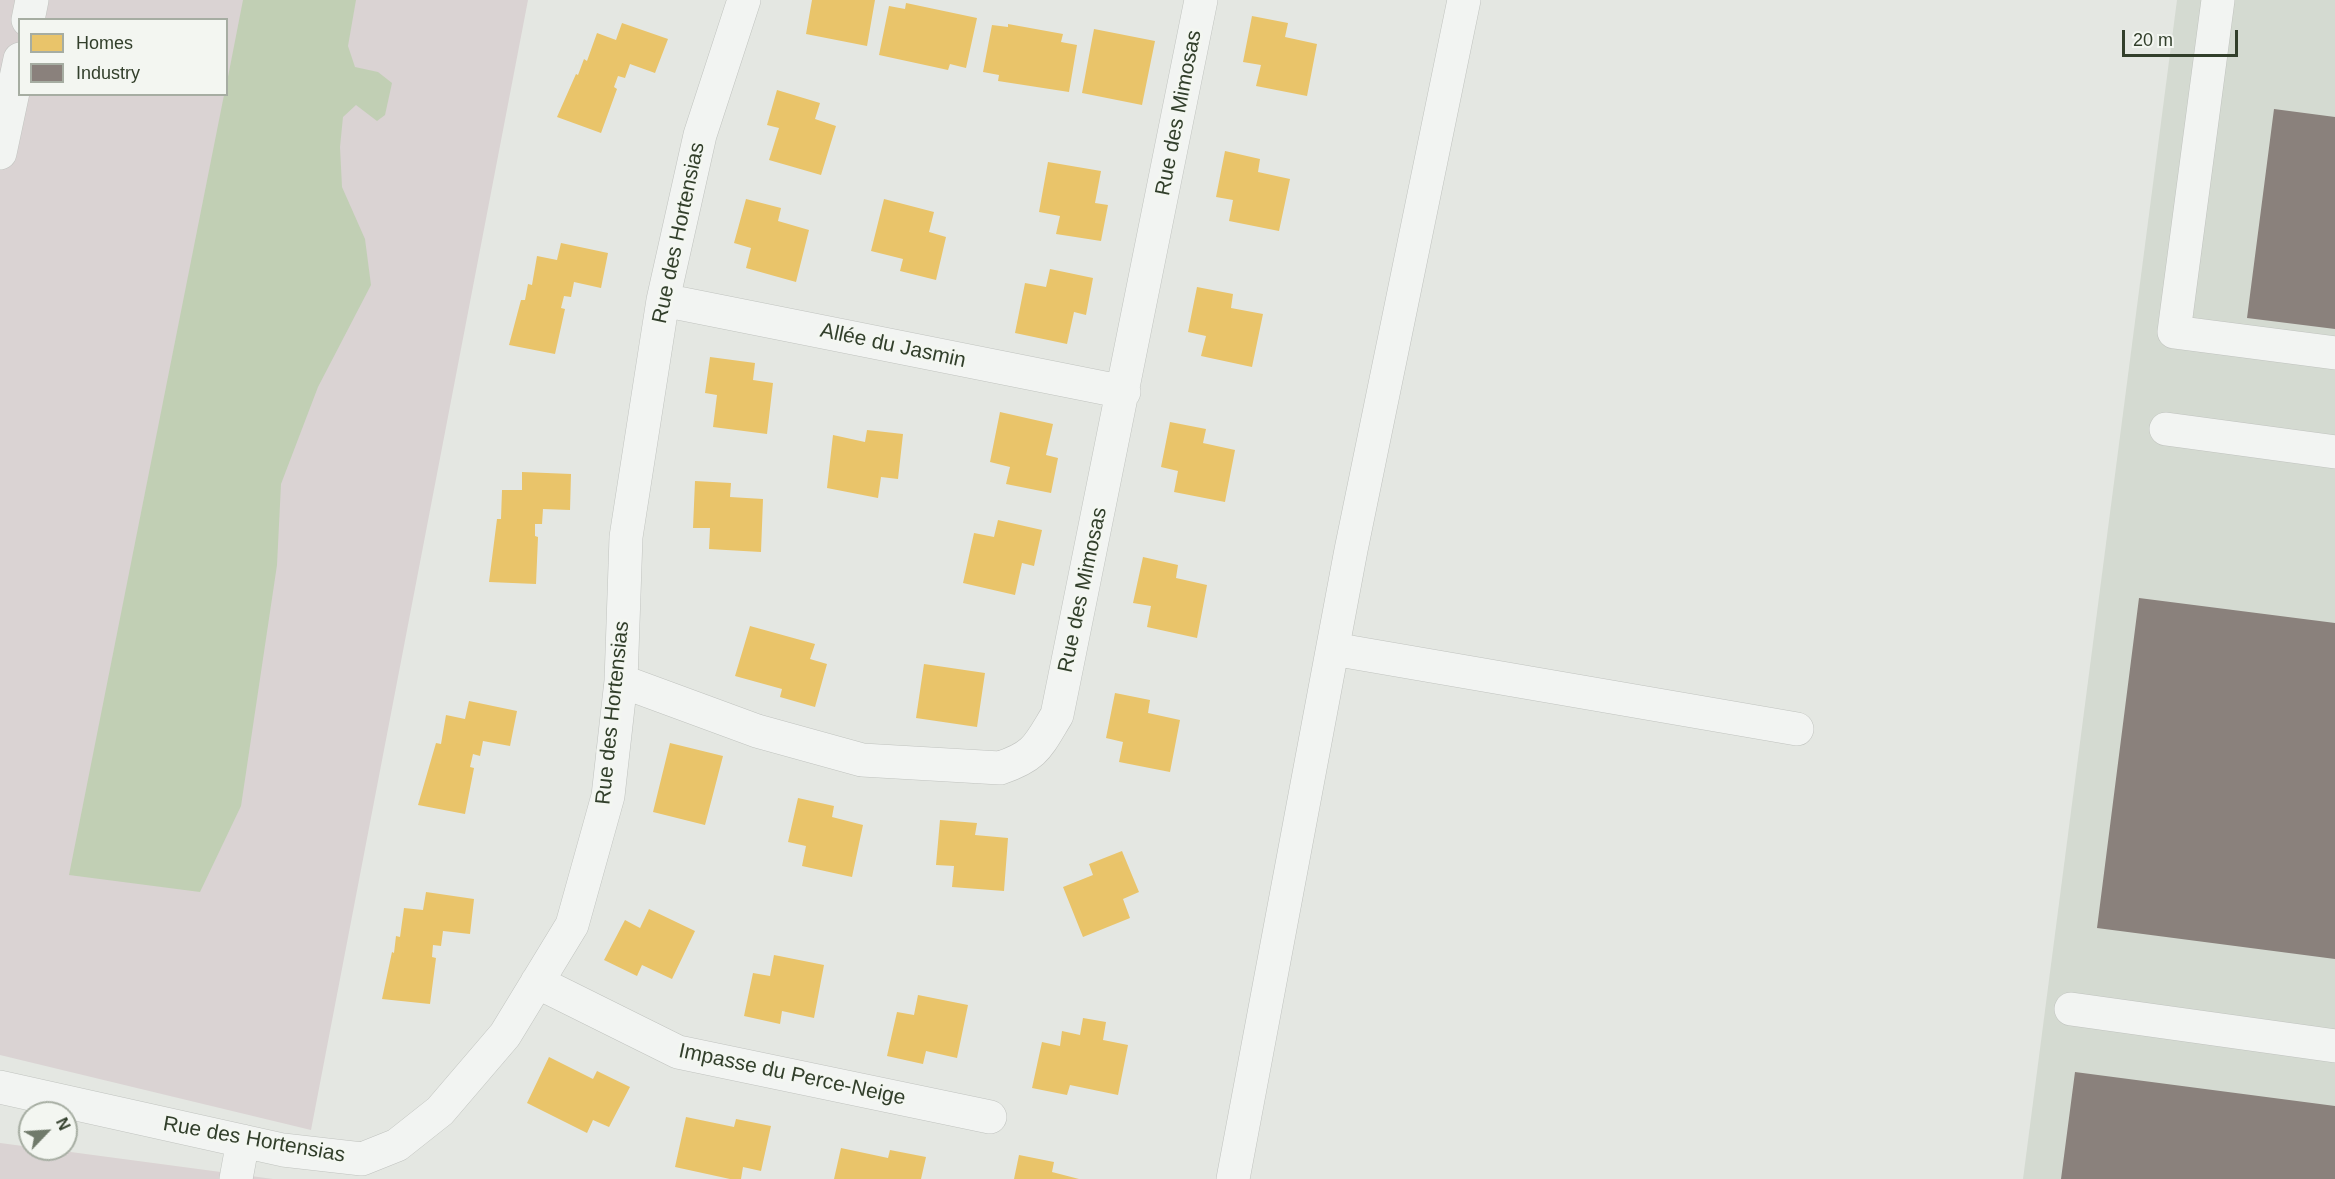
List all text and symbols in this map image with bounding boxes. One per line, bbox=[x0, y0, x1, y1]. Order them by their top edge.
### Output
legend bbox=[18, 18, 228, 96]
scale bar bbox=[2125, 18, 2240, 56]
street label: Rue des Mimosas bbox=[1151, 28, 1207, 198]
text: 20 m bbox=[2133, 30, 2173, 50]
text: Homes bbox=[76, 33, 133, 53]
text: Industry bbox=[76, 63, 140, 83]
street label: Rue des Hortensias bbox=[648, 140, 710, 326]
street label: Allée du Jasmin bbox=[818, 318, 968, 374]
street label: Rue des Mimosas bbox=[1053, 505, 1113, 675]
street label: Rue des Hortensias bbox=[591, 620, 635, 806]
street label: Impasse du Perce-Neige bbox=[676, 1039, 908, 1111]
north arrow bbox=[18, 1101, 78, 1161]
street label: Rue des Hortensias bbox=[161, 1112, 347, 1168]
text: N bbox=[53, 1115, 73, 1133]

